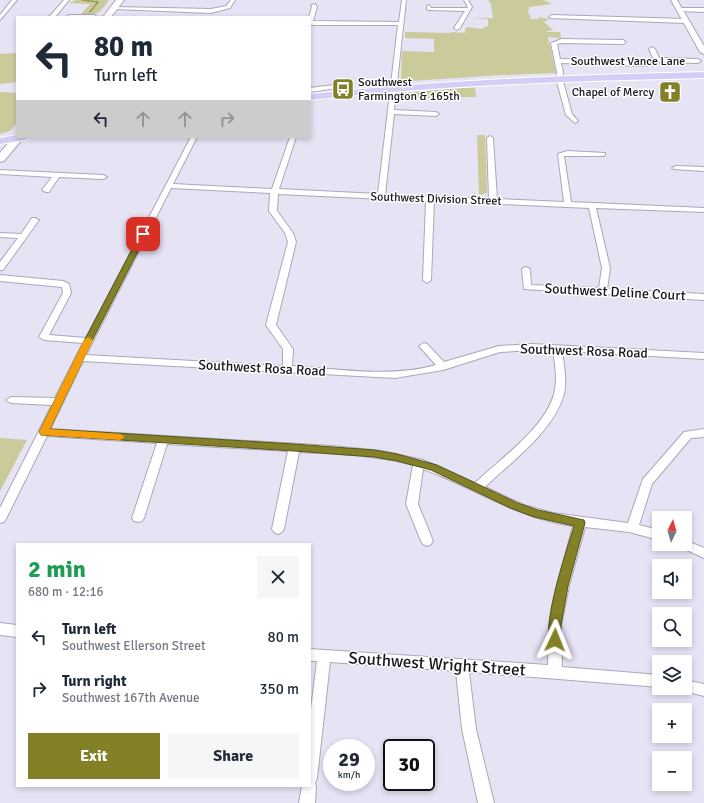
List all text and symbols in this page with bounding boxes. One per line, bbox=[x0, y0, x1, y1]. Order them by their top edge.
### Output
text: 80 m bbox=[94, 30, 153, 64]
icon: left bbox=[28, 32, 80, 84]
street label: Southwest Vance Lane bbox=[571, 54, 685, 69]
text: Turn left bbox=[94, 64, 157, 86]
place label: Southwest Farmington & 165th bbox=[358, 75, 460, 104]
bus stop icon: Southwest Farmington & 165th bbox=[330, 76, 356, 102]
church icon: Chapel of Mercy bbox=[657, 79, 683, 105]
place label: Chapel of Mercy bbox=[572, 85, 654, 100]
icon: left bbox=[90, 108, 112, 130]
icon: ahead bbox=[132, 108, 154, 130]
icon: ahead bbox=[174, 108, 196, 130]
icon: right bbox=[216, 108, 238, 130]
street label: Southwest Division Street bbox=[370, 189, 502, 209]
pin bbox=[126, 217, 160, 251]
icon: arrive bbox=[132, 223, 154, 245]
street label: Southwest Deline Court bbox=[544, 280, 686, 304]
street label: Southwest Rosa Road bbox=[520, 340, 648, 362]
street label: Southwest Rosa Road bbox=[198, 356, 326, 380]
north arrow bbox=[652, 511, 692, 551]
map controls bbox=[652, 511, 692, 791]
text: 2 min bbox=[28, 554, 86, 584]
button: close bbox=[257, 556, 299, 598]
button: sound bbox=[652, 559, 692, 599]
text: 680 m · 12:16 bbox=[28, 584, 104, 600]
button: search bbox=[652, 607, 692, 647]
position arrow bbox=[534, 619, 576, 661]
text: Turn left bbox=[62, 620, 116, 638]
icon: left bbox=[28, 626, 50, 648]
text: 80 m bbox=[268, 628, 299, 646]
text: Southwest Ellerson Street bbox=[62, 638, 206, 654]
street label: Southwest Wright Street bbox=[348, 647, 526, 681]
button: layers bbox=[652, 655, 692, 695]
text: Turn right bbox=[62, 672, 127, 690]
icon: right bbox=[28, 678, 50, 700]
text: 350 m bbox=[259, 680, 299, 698]
text: Southwest 167th Avenue bbox=[62, 690, 200, 706]
button: + bbox=[652, 703, 692, 743]
button: Exit bbox=[28, 733, 160, 779]
button: Share bbox=[168, 733, 299, 779]
speed limit sign: 30 bbox=[383, 739, 435, 791]
text: 29 bbox=[338, 747, 360, 772]
button: − bbox=[652, 751, 692, 791]
text: km/h bbox=[338, 769, 360, 781]

